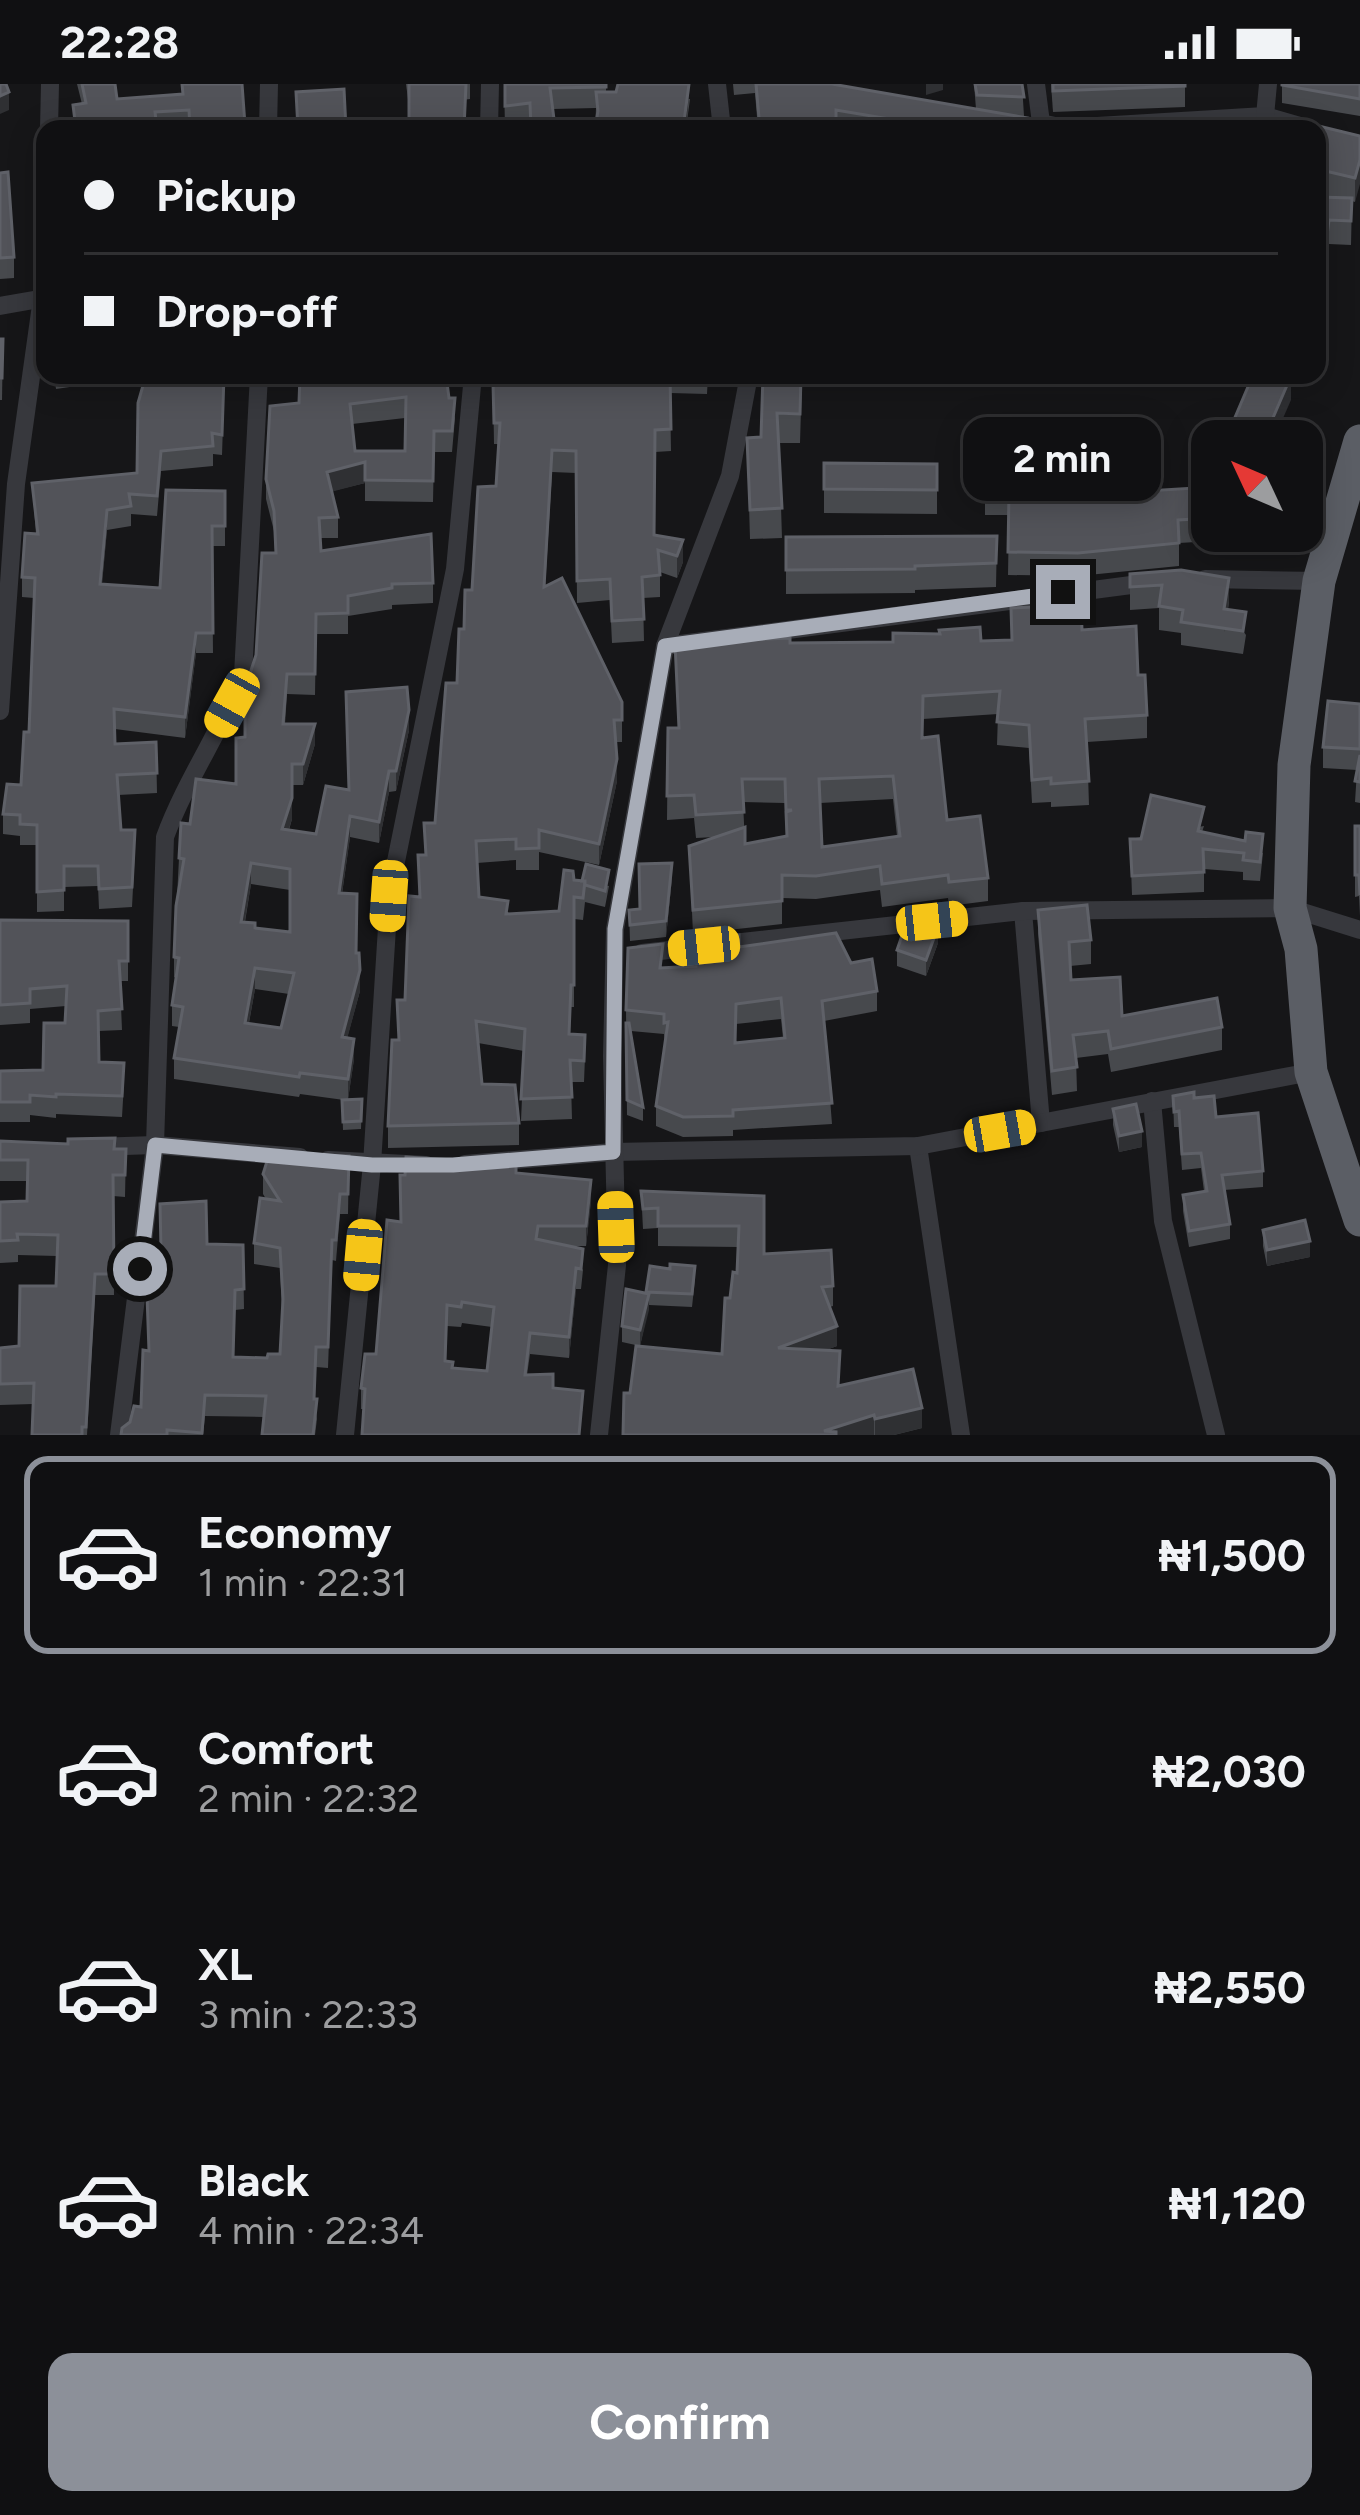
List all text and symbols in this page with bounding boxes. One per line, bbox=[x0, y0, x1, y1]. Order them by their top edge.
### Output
text: 22:28 bbox=[60, 15, 179, 69]
text: Pickup bbox=[156, 168, 296, 222]
text: Drop-off bbox=[156, 284, 338, 338]
callout: 2 min bbox=[964, 418, 1162, 502]
north arrow bbox=[1191, 420, 1323, 552]
map controls bbox=[1191, 420, 1323, 552]
text: 2 min bbox=[1013, 435, 1111, 482]
route end bbox=[1036, 565, 1090, 619]
car bbox=[199, 663, 265, 743]
car bbox=[369, 859, 409, 933]
car bbox=[894, 899, 970, 943]
car bbox=[666, 924, 742, 968]
car bbox=[961, 1107, 1039, 1155]
car bbox=[597, 1190, 635, 1264]
car bbox=[342, 1218, 384, 1292]
route start bbox=[113, 1242, 167, 1296]
icon: car bbox=[54, 1501, 162, 1609]
text: Economy bbox=[198, 1505, 391, 1559]
text: ₦1,500 bbox=[1158, 1528, 1306, 1582]
text: 1 min · 22:31 bbox=[198, 1559, 408, 1606]
icon: car bbox=[54, 1717, 162, 1825]
text: Comfort bbox=[198, 1721, 374, 1775]
text: ₦2,030 bbox=[1153, 1744, 1306, 1798]
text: 2 min · 22:32 bbox=[198, 1775, 419, 1822]
icon: car bbox=[54, 1933, 162, 2041]
text: XL bbox=[198, 1937, 253, 1991]
text: ₦2,550 bbox=[1154, 1960, 1306, 2014]
text: 3 min · 22:33 bbox=[198, 1991, 418, 2038]
icon: car bbox=[54, 2149, 162, 2257]
text: Black bbox=[198, 2153, 309, 2207]
text: ₦1,120 bbox=[1169, 2176, 1306, 2230]
text: 4 min · 22:34 bbox=[198, 2207, 424, 2254]
button: Confirm bbox=[48, 2353, 1312, 2491]

